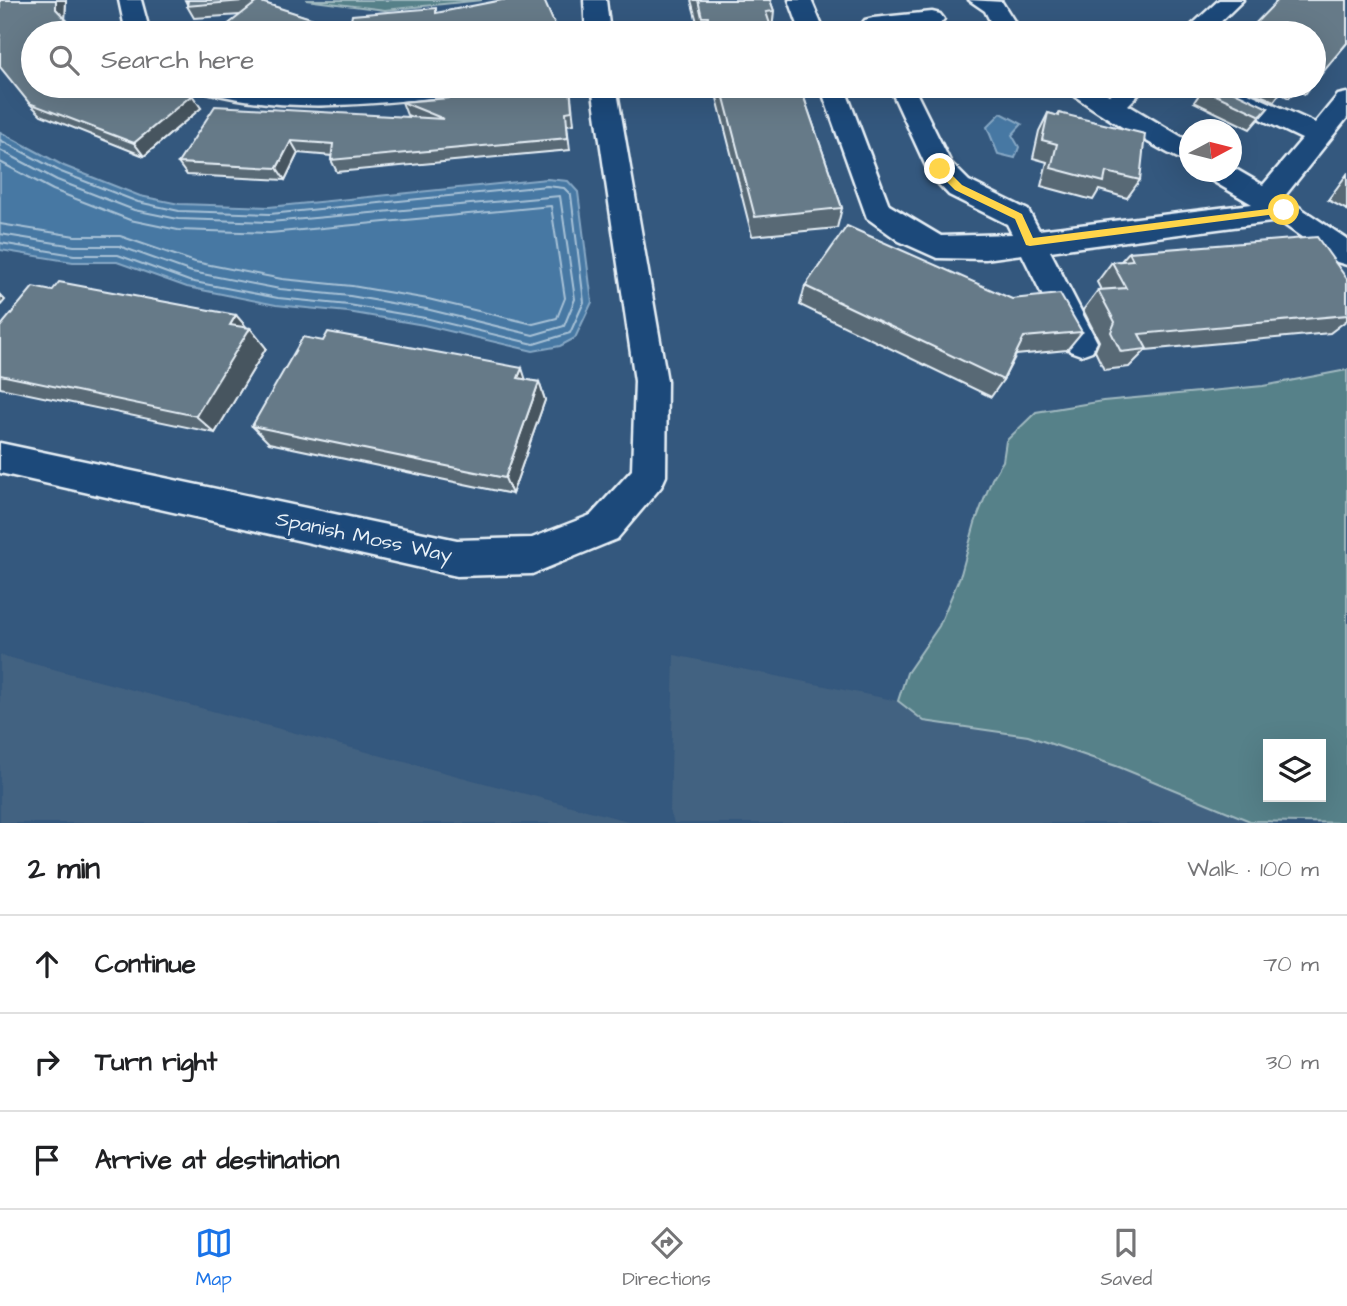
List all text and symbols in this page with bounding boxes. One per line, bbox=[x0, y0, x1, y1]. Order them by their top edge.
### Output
search box bbox=[21, 21, 1326, 98]
icon: search bbox=[45, 41, 83, 79]
text: Search here bbox=[101, 42, 254, 78]
north arrow bbox=[1179, 119, 1242, 182]
route end bbox=[924, 153, 955, 184]
route start bbox=[1268, 194, 1299, 225]
street label: Spanish Moss Way bbox=[273, 504, 455, 572]
map controls bbox=[1263, 739, 1326, 802]
button: layers bbox=[1263, 739, 1326, 802]
text: 2 min bbox=[28, 848, 100, 890]
text: Walk · 100 m bbox=[1187, 853, 1319, 885]
icon: ahead bbox=[28, 945, 66, 983]
text: Continue bbox=[95, 946, 196, 982]
text: 70 m bbox=[1263, 948, 1319, 980]
icon: right bbox=[28, 1043, 66, 1081]
text: Turn right bbox=[95, 1044, 217, 1080]
text: 30 m bbox=[1266, 1046, 1319, 1078]
icon: arrive bbox=[28, 1141, 66, 1179]
text: Arrive at destination bbox=[95, 1142, 340, 1178]
tab: Map bbox=[195, 1224, 233, 1293]
tab: Directions bbox=[622, 1224, 711, 1293]
tab: Saved bbox=[1100, 1224, 1152, 1293]

